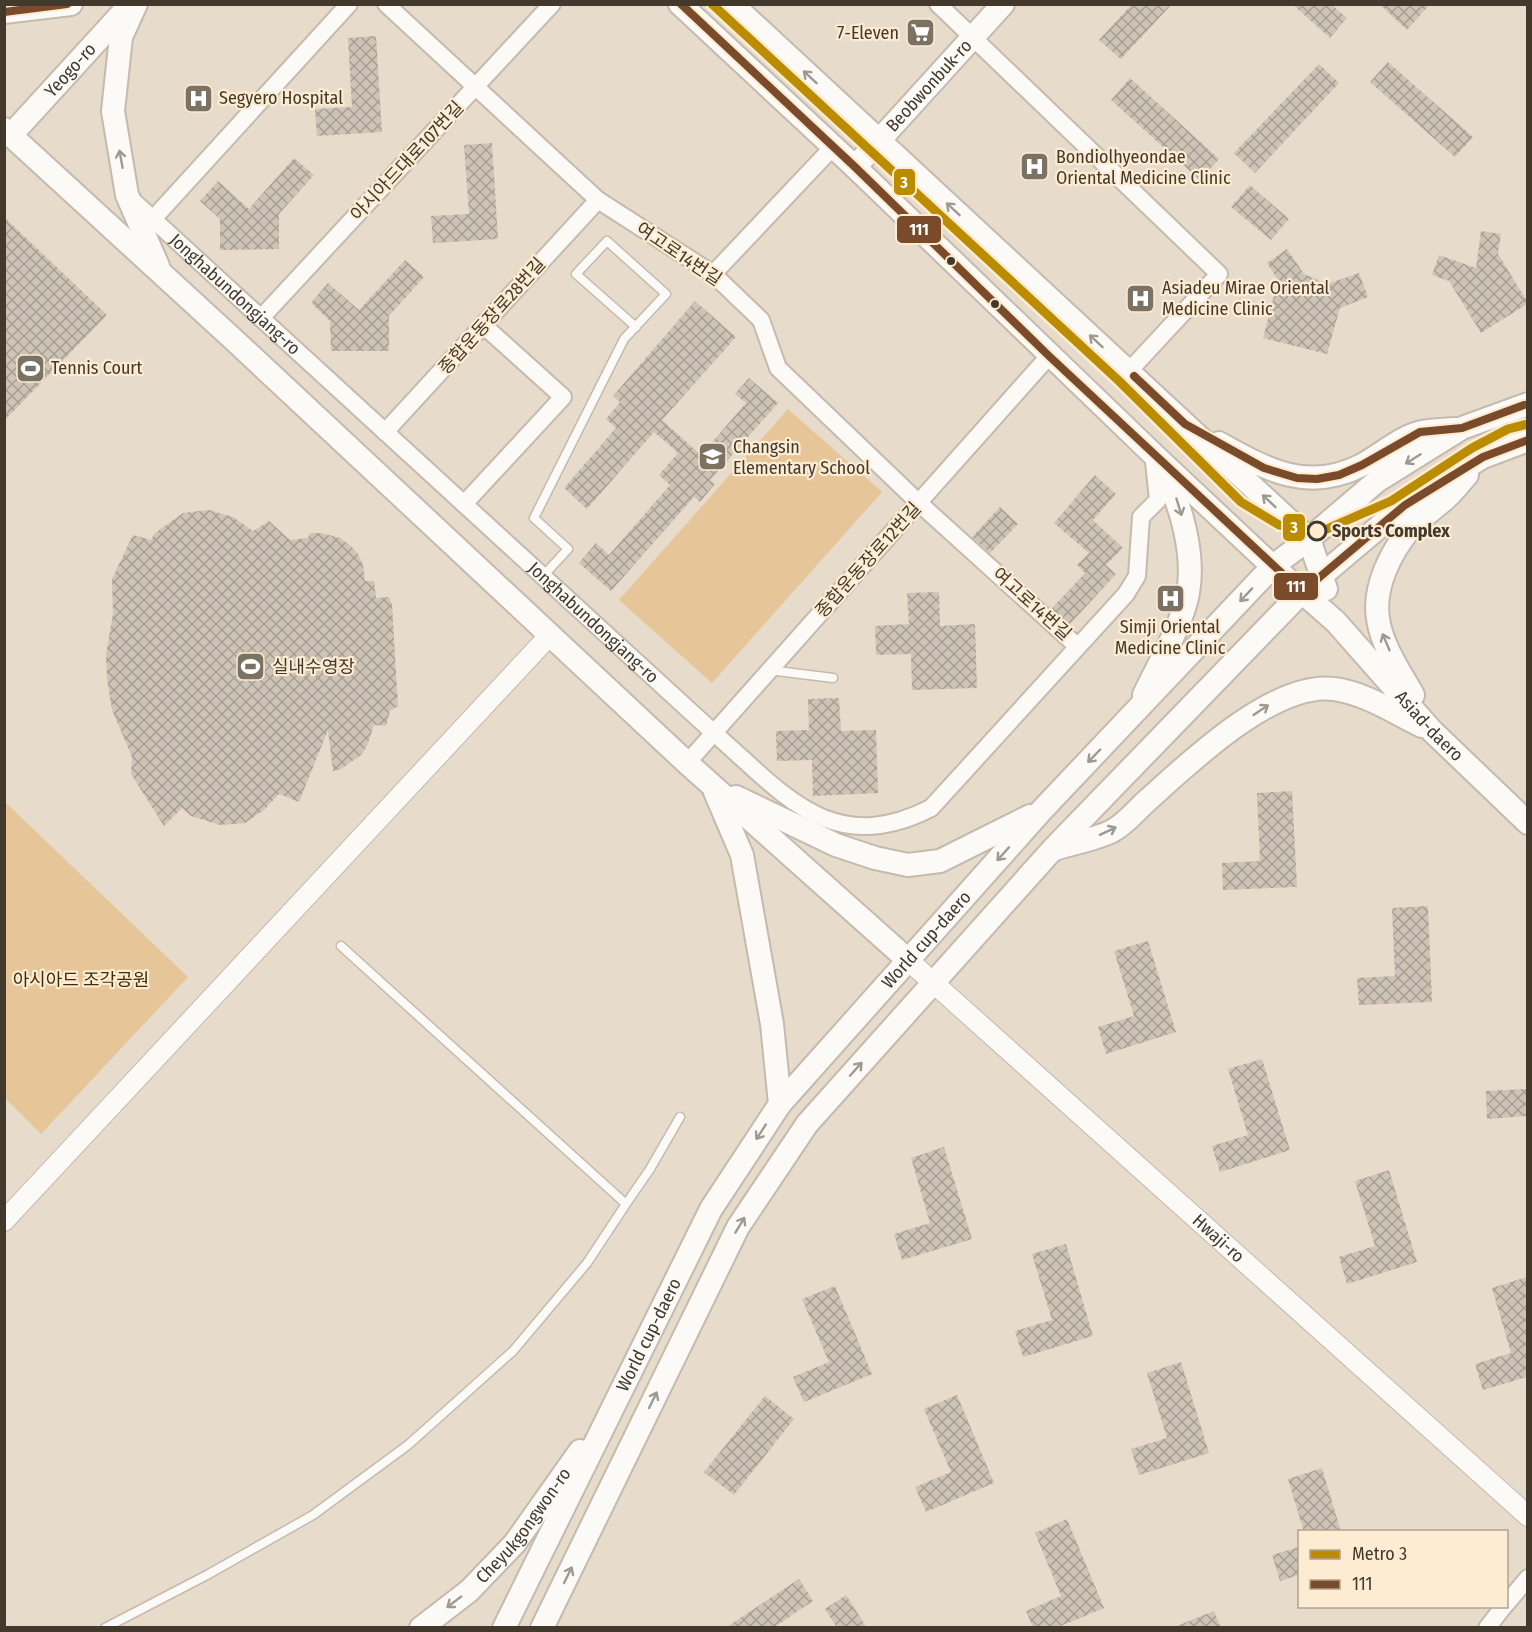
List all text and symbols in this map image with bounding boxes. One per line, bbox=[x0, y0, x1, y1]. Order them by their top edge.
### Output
supermarket icon: 7-Eleven bbox=[904, 17, 936, 49]
place label: 7-Eleven bbox=[837, 22, 899, 44]
street label: Beobwonbuk-ro bbox=[881, 35, 976, 136]
street label: Yeogo-ro bbox=[40, 38, 101, 102]
one-way arrow bbox=[802, 70, 817, 84]
hospital icon: Segyero Hospital bbox=[182, 82, 214, 114]
place label: Segyero Hospital bbox=[219, 87, 343, 109]
street label: 아시아드대로107번길 bbox=[346, 97, 468, 225]
place label: Bondiolhyeondae Oriental Medicine Clinic bbox=[1056, 146, 1231, 189]
one-way arrow bbox=[115, 150, 126, 169]
hospital icon: Bondiolhyeondae Oriental Medicine Clinic bbox=[1019, 151, 1051, 183]
line badge: 3 bbox=[893, 168, 916, 196]
text: 3 bbox=[899, 173, 908, 192]
one-way arrow bbox=[945, 202, 960, 216]
line badge: 111 bbox=[896, 215, 942, 244]
street label: 여고로14번길 bbox=[632, 217, 726, 291]
text: 111 bbox=[909, 220, 929, 239]
street label: Jonghabundongjang-ro bbox=[165, 229, 305, 360]
street label: 종합운동장로28번길 bbox=[434, 253, 550, 379]
unlabelled marker bbox=[945, 255, 957, 267]
place label: Asiadeu Mirae Oriental Medicine Clinic bbox=[1162, 277, 1330, 320]
hospital icon: Asiadeu Mirae Oriental Medicine Clinic bbox=[1125, 282, 1157, 314]
unlabelled marker bbox=[989, 298, 1001, 310]
one-way arrow bbox=[1089, 334, 1104, 348]
sports icon: Tennis Court bbox=[14, 352, 46, 384]
place label: Tennis Court bbox=[51, 357, 143, 379]
place label: Changsin Elementary School bbox=[733, 436, 870, 479]
school or university icon: Changsin Elementary School bbox=[696, 441, 728, 473]
one-way arrow bbox=[1404, 452, 1421, 465]
one-way arrow bbox=[1261, 494, 1276, 508]
one-way arrow bbox=[1174, 497, 1185, 516]
street label: 종합운동장로12번길 bbox=[810, 498, 926, 622]
line badge: 3 bbox=[1282, 513, 1306, 542]
text: 3 bbox=[1289, 518, 1298, 537]
place label: Sports Complex bbox=[1332, 520, 1450, 542]
marker: Sports Complex bbox=[1307, 521, 1327, 541]
street label: Jonghabundongjang-ro bbox=[523, 557, 663, 688]
street label: 여고로14번길 bbox=[988, 563, 1076, 645]
line badge: 111 bbox=[1273, 572, 1319, 601]
text: 111 bbox=[1286, 577, 1306, 596]
hospital icon: Simji Oriental Medicine Clinic bbox=[1154, 582, 1186, 614]
one-way arrow bbox=[1239, 588, 1253, 603]
place label: Simji Oriental Medicine Clinic bbox=[1115, 616, 1226, 659]
one-way arrow bbox=[1379, 633, 1391, 651]
sports icon: 실내수영장 bbox=[235, 651, 267, 683]
place label: 실내수영장 bbox=[272, 656, 355, 678]
street label: Asiad-daero bbox=[1390, 686, 1468, 766]
one-way arrow bbox=[1252, 704, 1269, 716]
one-way arrow bbox=[1087, 748, 1102, 763]
one-way arrow bbox=[1099, 824, 1117, 836]
one-way arrow bbox=[996, 846, 1010, 861]
street label: World cup-daero bbox=[877, 886, 976, 993]
park label: 아시아드 조각공원 bbox=[13, 969, 149, 991]
one-way arrow bbox=[849, 1062, 863, 1077]
one-way arrow bbox=[755, 1123, 767, 1140]
street label: Hwaji-ro bbox=[1188, 1209, 1249, 1267]
one-way arrow bbox=[734, 1217, 746, 1234]
street label: World cup-daero bbox=[612, 1275, 686, 1395]
one-way arrow bbox=[648, 1391, 660, 1409]
street label: Cheyukgongwon-ro bbox=[471, 1464, 576, 1588]
legend bbox=[1298, 1530, 1508, 1608]
text: Metro 3 bbox=[1352, 1543, 1407, 1565]
one-way arrow bbox=[562, 1566, 574, 1584]
text: 111 bbox=[1352, 1573, 1373, 1595]
one-way arrow bbox=[446, 1596, 462, 1608]

